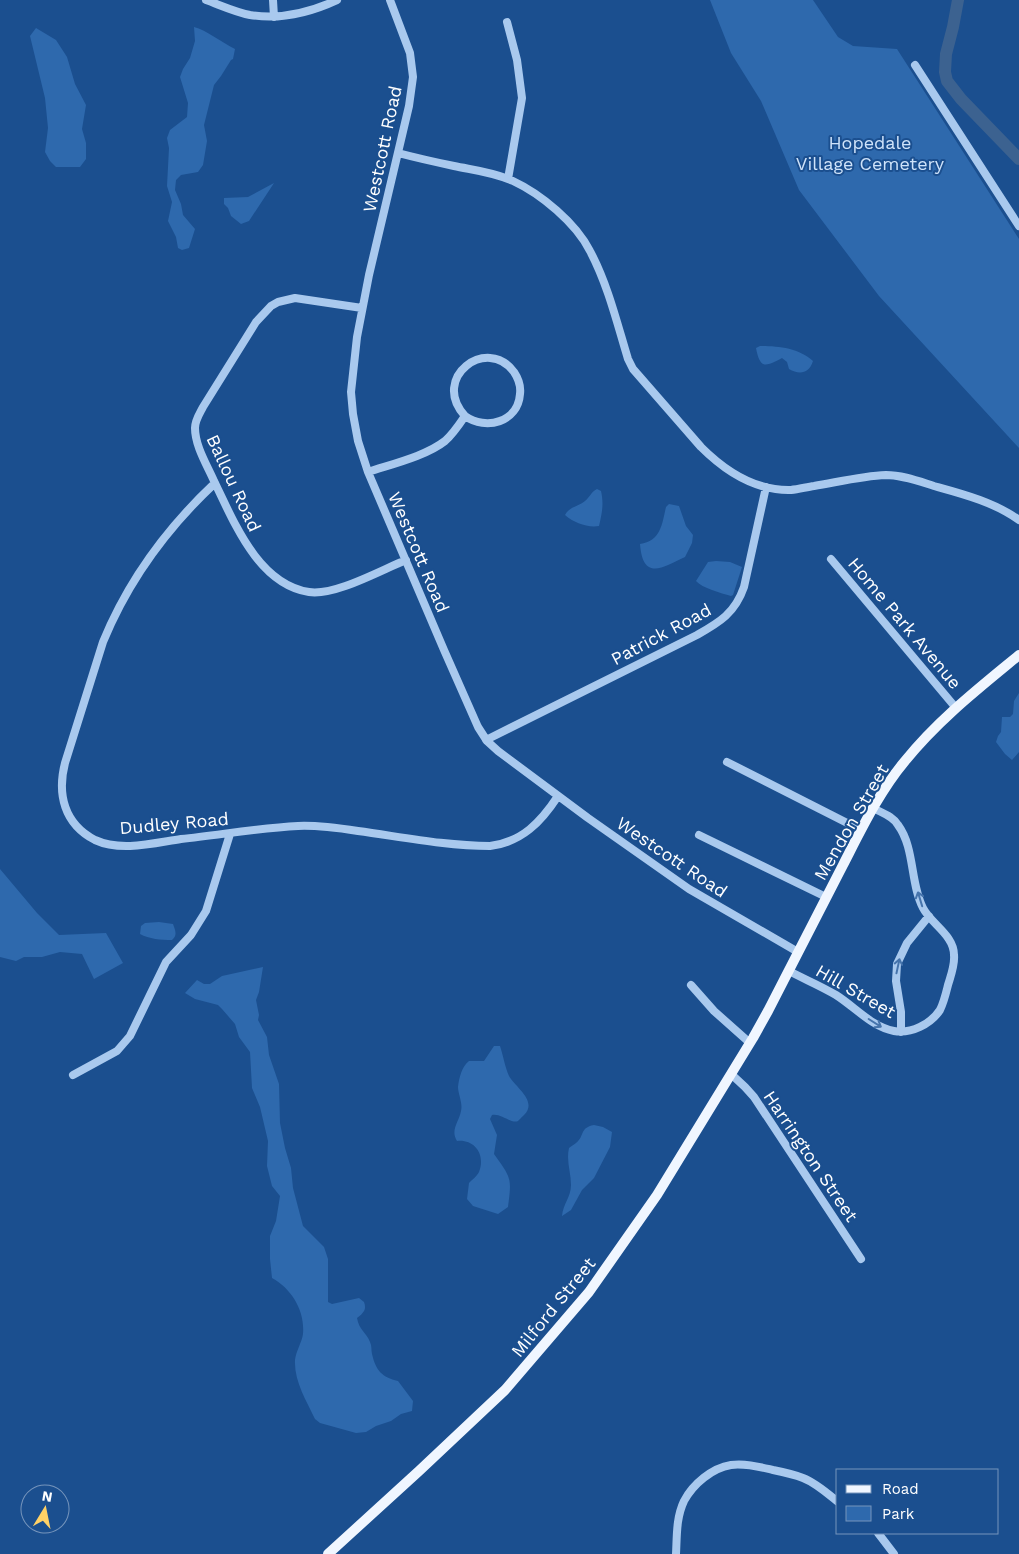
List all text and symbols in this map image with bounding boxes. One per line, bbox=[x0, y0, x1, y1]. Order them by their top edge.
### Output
street label: Westcott Road bbox=[358, 84, 406, 214]
park label: Hopedale Village Cemetery bbox=[796, 132, 945, 174]
street label: Ballou Road bbox=[202, 431, 266, 535]
street label: Westcott Road bbox=[384, 489, 454, 615]
street label: Home Park Avenue bbox=[844, 553, 966, 693]
street label: Patrick Road bbox=[607, 599, 715, 669]
street label: Mendon Street bbox=[809, 760, 893, 884]
street label: Dudley Road bbox=[118, 808, 230, 838]
street label: Westcott Road bbox=[613, 812, 731, 902]
one-way arrow bbox=[915, 891, 925, 907]
one-way arrow bbox=[894, 958, 903, 974]
street label: Hill Street bbox=[812, 960, 900, 1022]
one-way arrow bbox=[868, 1018, 882, 1028]
street label: Harrington Street bbox=[759, 1087, 863, 1226]
street label: Milford Street bbox=[506, 1253, 600, 1361]
legend bbox=[836, 1469, 999, 1534]
text: Road bbox=[882, 1480, 919, 1498]
north arrow bbox=[20, 1484, 70, 1534]
text: N bbox=[41, 1487, 54, 1505]
text: Park bbox=[882, 1505, 915, 1523]

